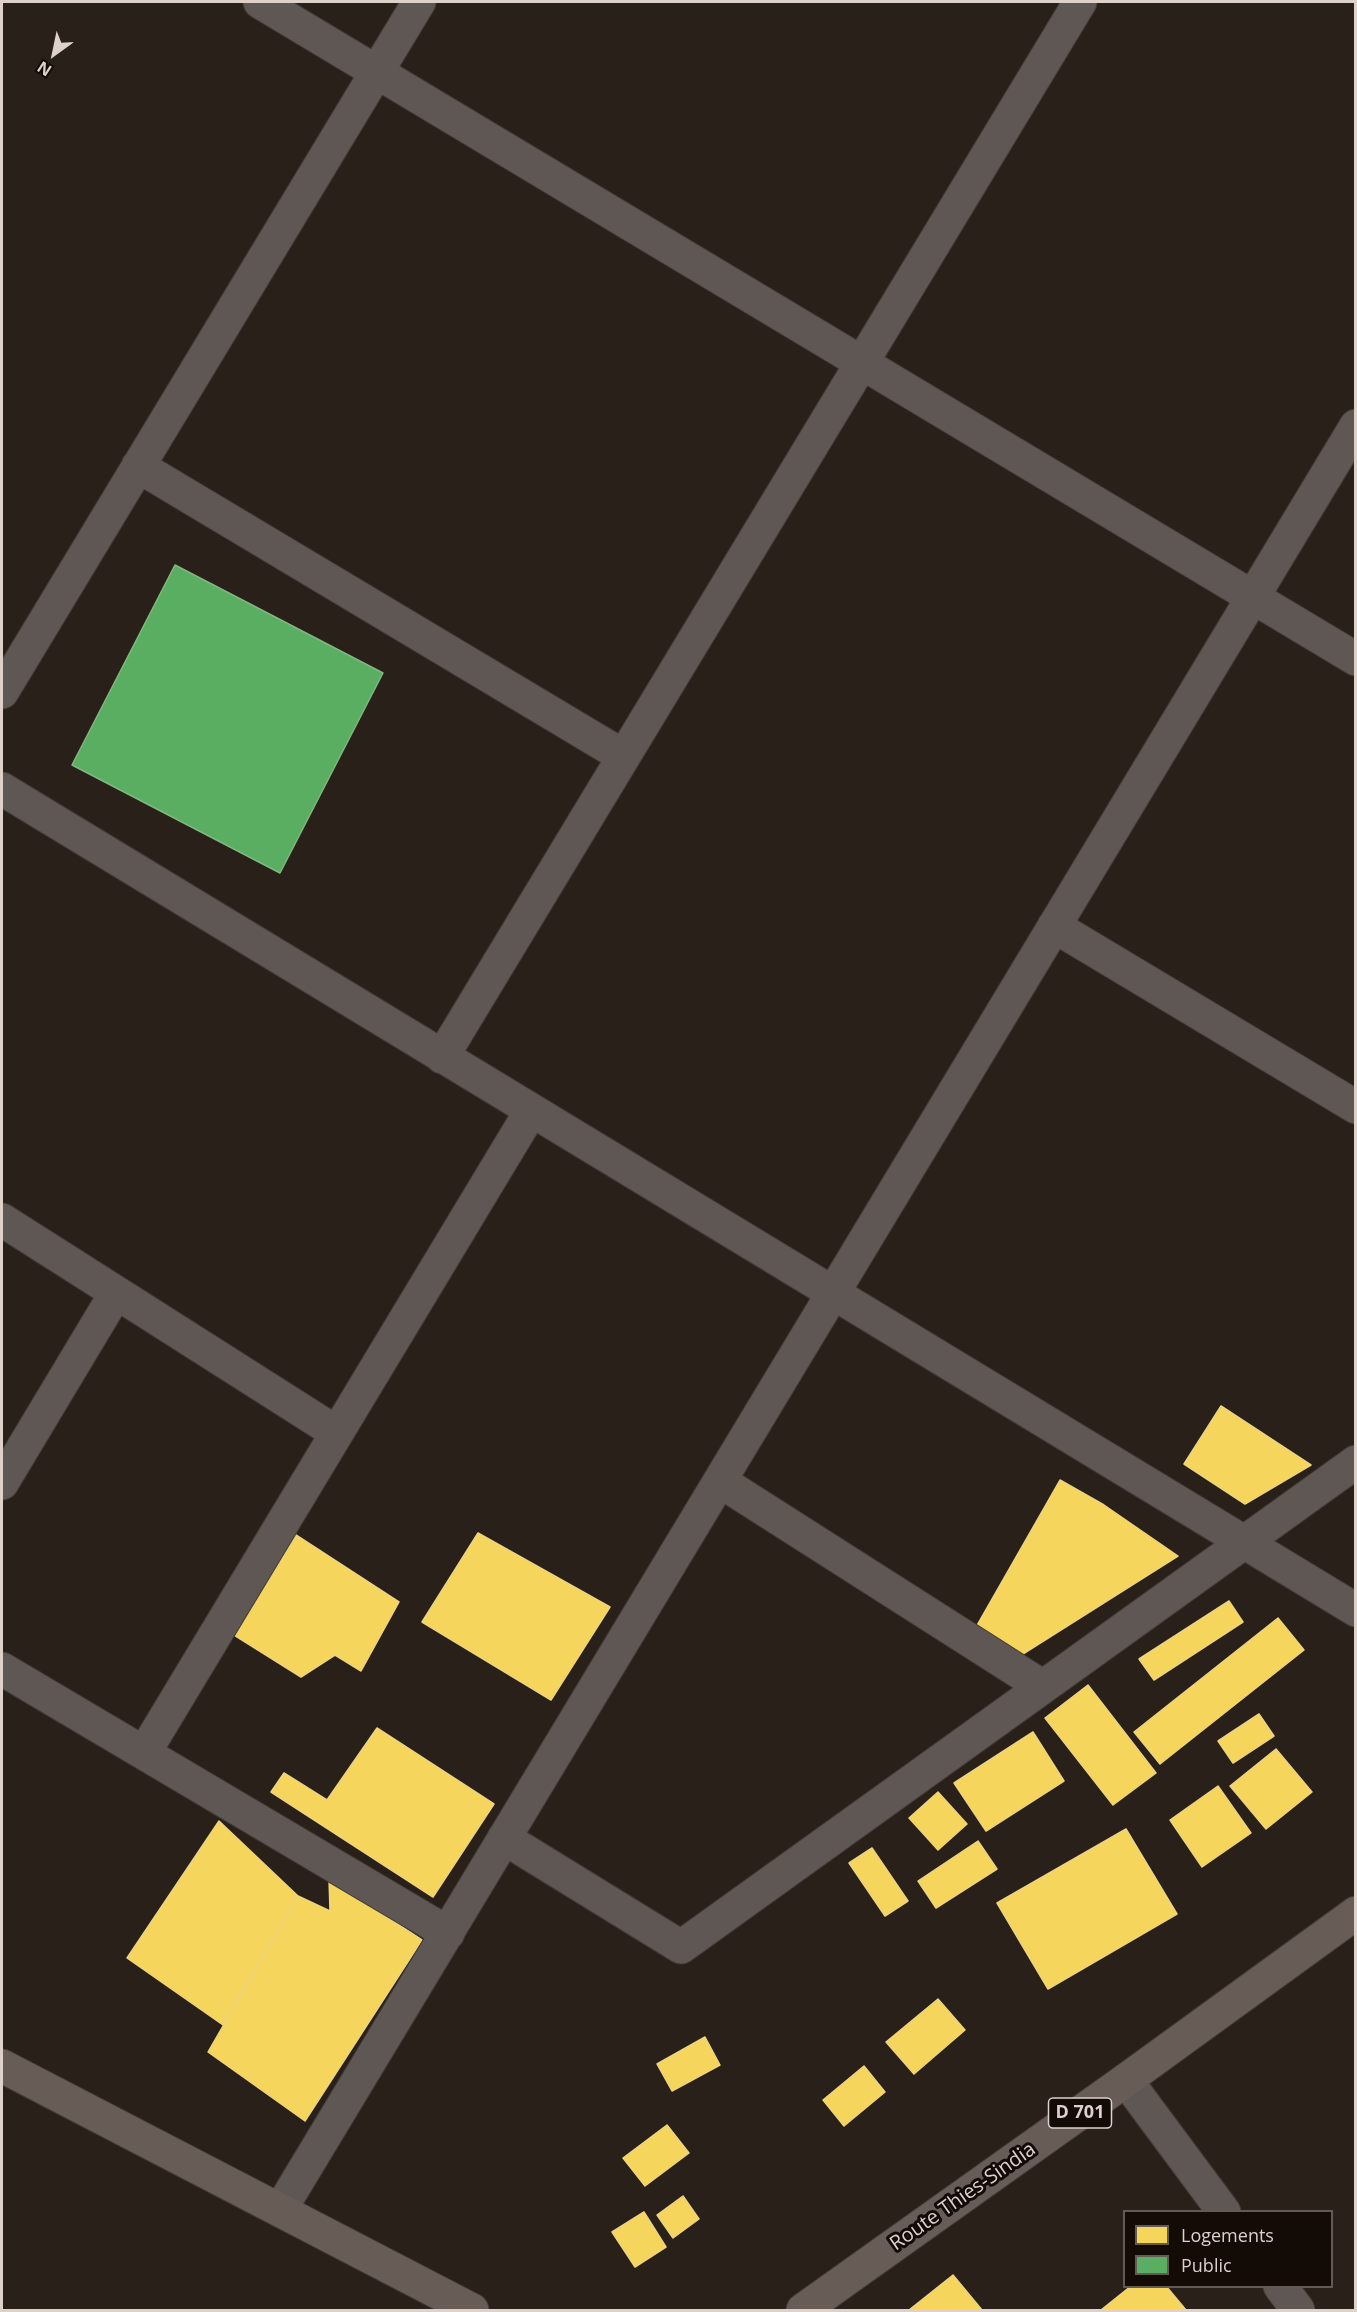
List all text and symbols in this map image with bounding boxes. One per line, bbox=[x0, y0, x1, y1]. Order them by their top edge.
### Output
north arrow bbox=[24, 24, 84, 84]
text: N bbox=[33, 56, 56, 82]
road number: D 701 bbox=[1048, 2098, 1112, 2128]
street label: Route Thies-Sindia bbox=[886, 2138, 1040, 2256]
legend bbox=[1123, 2210, 1333, 2288]
text: Logements bbox=[1181, 2223, 1274, 2247]
text: Public bbox=[1181, 2253, 1232, 2277]

